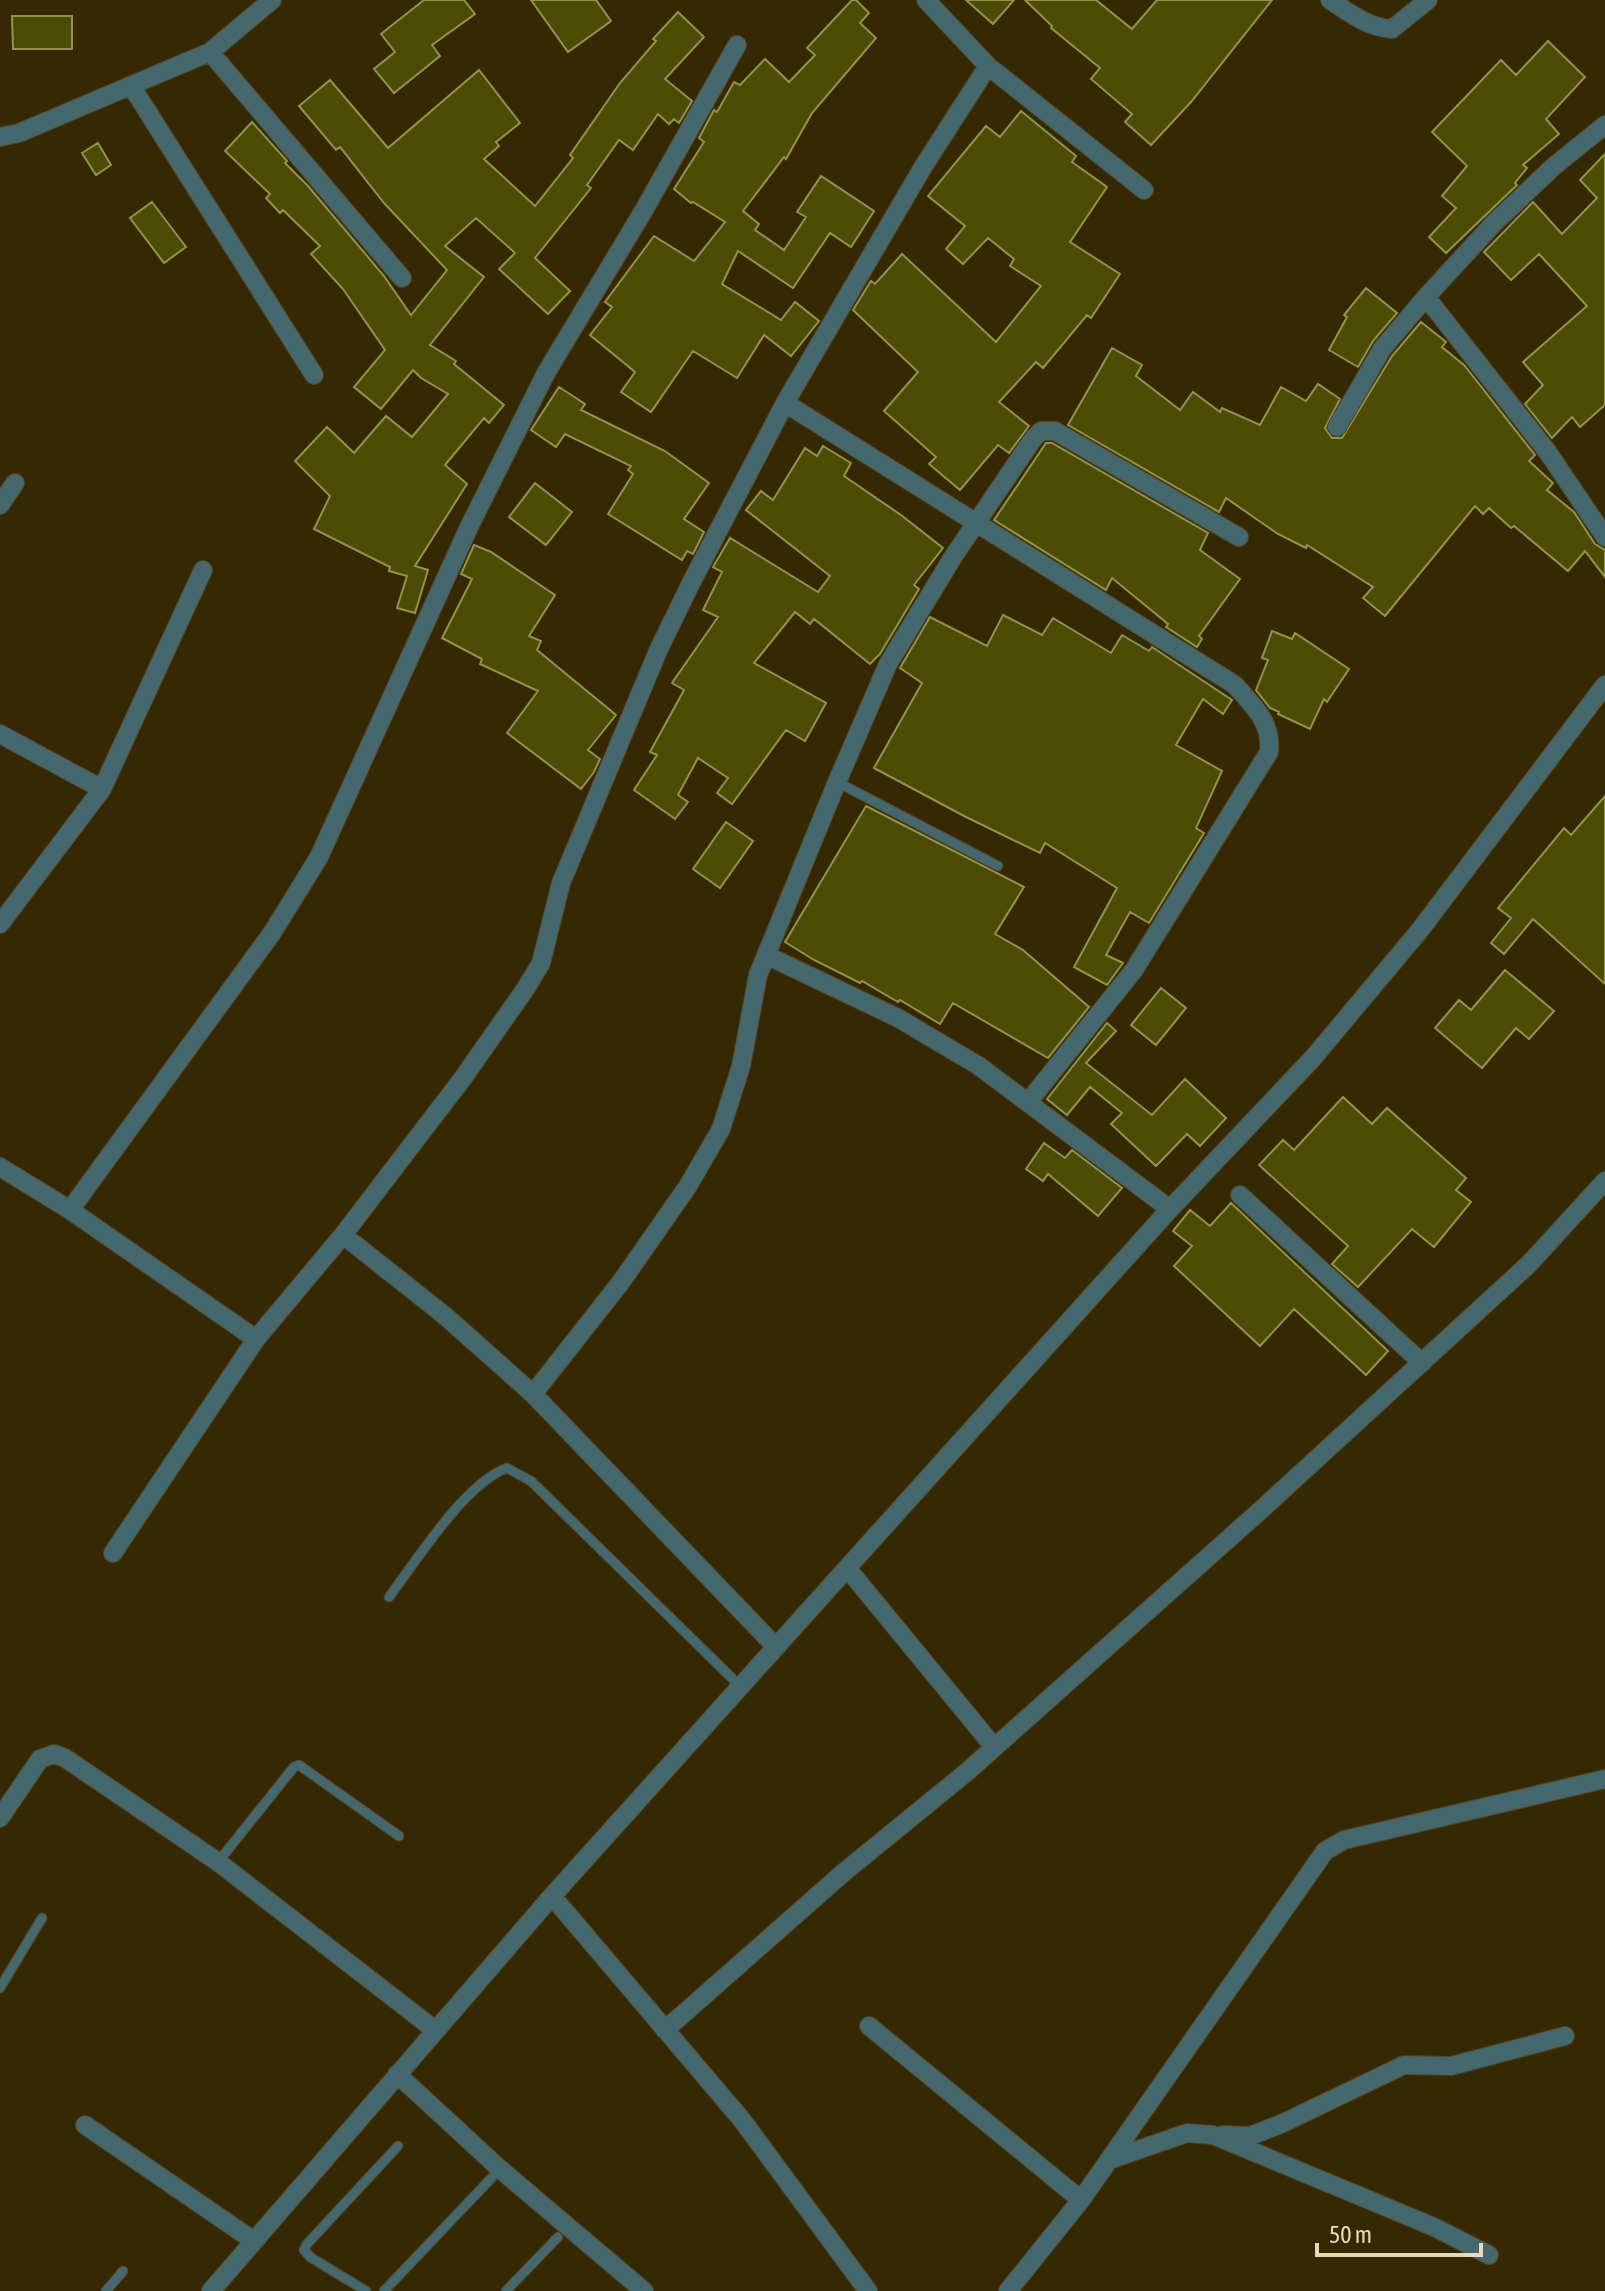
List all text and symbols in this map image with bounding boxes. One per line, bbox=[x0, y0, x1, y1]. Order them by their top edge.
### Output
scale bar bbox=[1317, 2207, 1481, 2257]
text: 50 m bbox=[1329, 2221, 1372, 2248]

